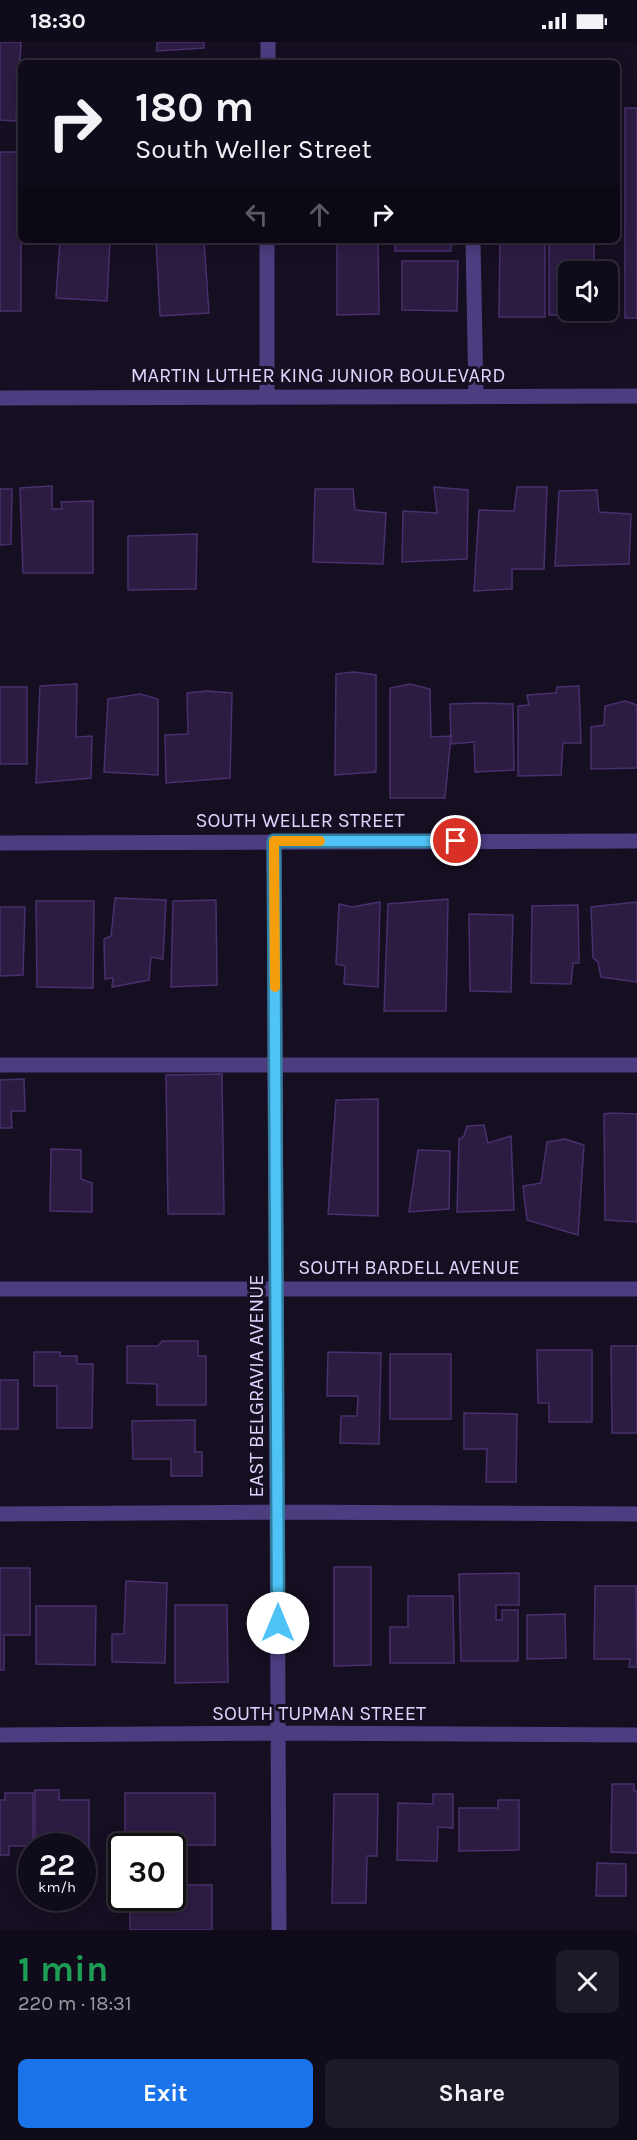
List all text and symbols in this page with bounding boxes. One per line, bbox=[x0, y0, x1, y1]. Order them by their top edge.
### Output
text: 18:30 bbox=[30, 8, 86, 34]
text: 180 m bbox=[135, 82, 254, 132]
icon: right bbox=[36, 84, 114, 162]
text: South Weller Street bbox=[135, 133, 372, 165]
icon: left bbox=[240, 198, 273, 231]
icon: ahead bbox=[303, 198, 336, 231]
icon: right bbox=[366, 198, 399, 231]
map controls bbox=[558, 261, 618, 321]
button: sound bbox=[558, 261, 618, 321]
street label: MARTIN LUTHER KING JUNIOR BOULEVARD bbox=[131, 364, 505, 387]
street label: SOUTH WELLER STREET bbox=[195, 809, 405, 832]
pin bbox=[430, 815, 481, 866]
icon: arrive bbox=[439, 824, 472, 857]
street label: SOUTH BARDELL AVENUE bbox=[298, 1256, 520, 1279]
street label: EAST BELGRAVIA AVENUE bbox=[245, 1274, 268, 1498]
position arrow bbox=[246, 1591, 310, 1655]
street label: SOUTH TUPMAN STREET bbox=[212, 1702, 426, 1725]
speed limit sign: 30 bbox=[108, 1833, 186, 1911]
text: 22 bbox=[39, 1847, 75, 1883]
text: km/h bbox=[38, 1878, 76, 1896]
text: 1 min bbox=[18, 1948, 108, 1990]
button: close bbox=[556, 1950, 619, 2013]
text: 220 m · 18:31 bbox=[18, 1992, 132, 2015]
button: Exit bbox=[18, 2059, 313, 2128]
button: Share bbox=[325, 2059, 619, 2128]

